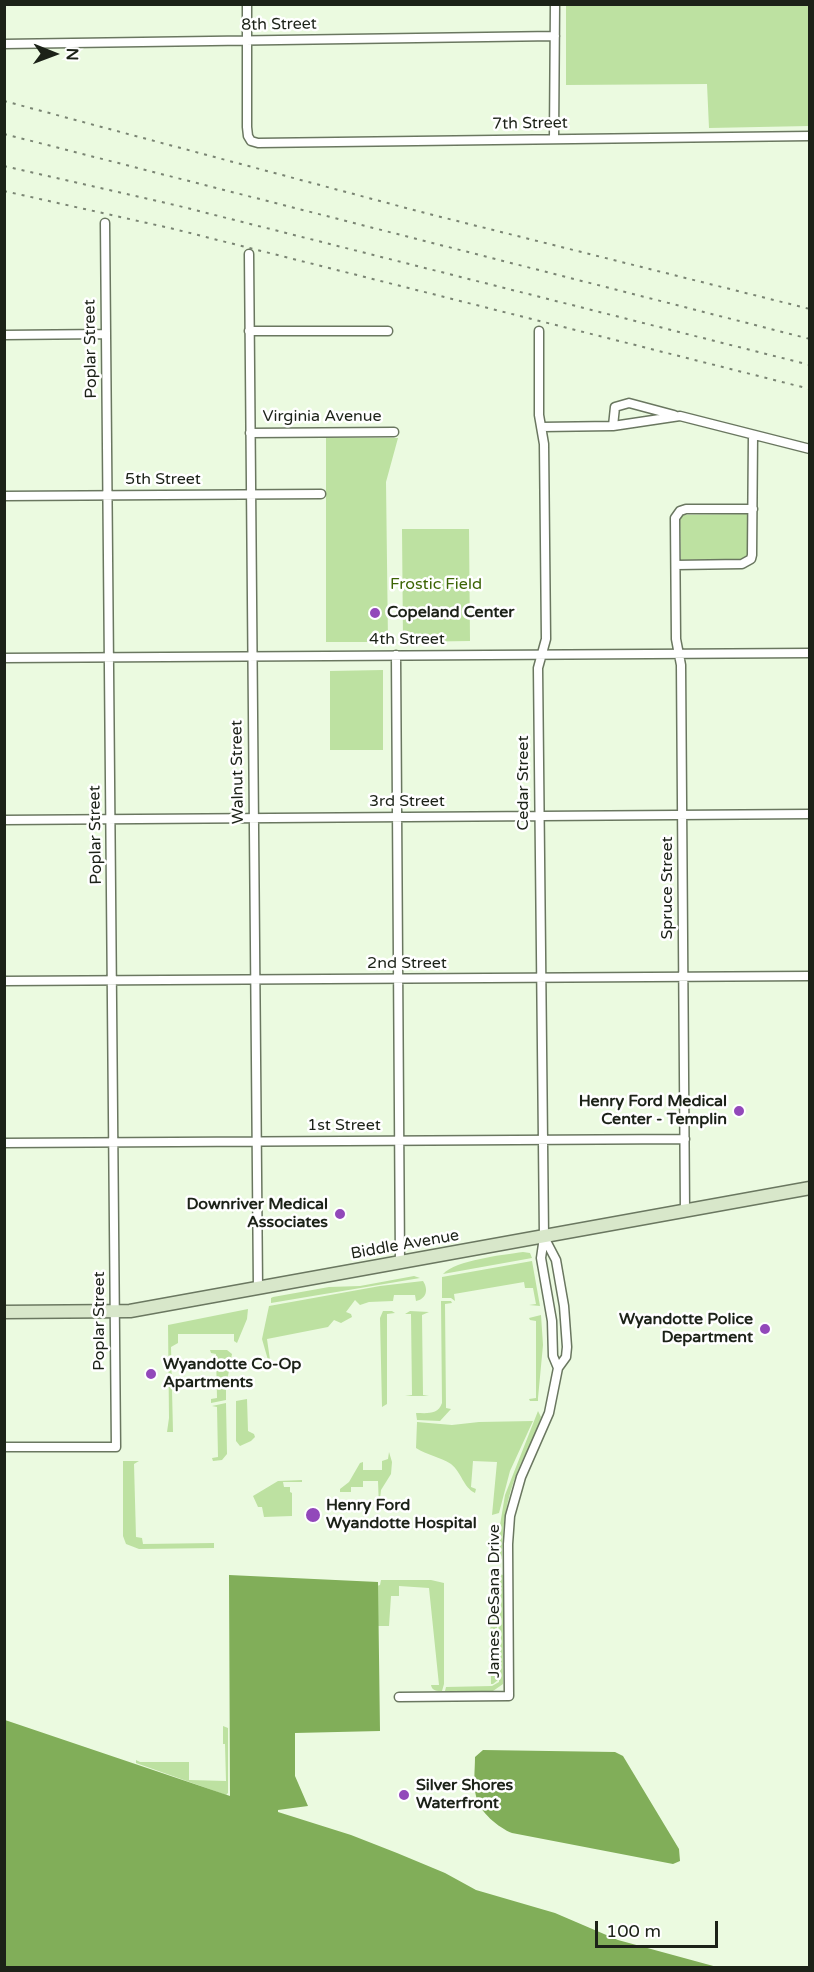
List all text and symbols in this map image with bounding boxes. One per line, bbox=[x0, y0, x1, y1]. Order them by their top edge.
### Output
street label: 8th Street bbox=[241, 15, 317, 35]
north arrow bbox=[24, 24, 84, 84]
text: N bbox=[62, 48, 82, 61]
street label: 7th Street bbox=[492, 114, 568, 134]
street label: Poplar Street bbox=[81, 299, 101, 399]
street label: Virginia Avenue bbox=[262, 407, 382, 427]
street label: 5th Street bbox=[125, 470, 201, 490]
park label: Frostic Field bbox=[390, 575, 482, 595]
place label: Copeland Center bbox=[387, 603, 514, 623]
marker: Copeland Center bbox=[368, 606, 382, 620]
street label: 4th Street bbox=[369, 630, 445, 650]
street label: Walnut Street bbox=[227, 720, 249, 824]
street label: Cedar Street bbox=[514, 735, 534, 831]
street label: Poplar Street bbox=[86, 785, 106, 885]
street label: 3rd Street bbox=[369, 792, 445, 812]
street label: Spruce Street bbox=[658, 836, 678, 940]
street label: 2nd Street bbox=[367, 954, 447, 974]
place label: Henry Ford Medical Center - Templin bbox=[579, 1092, 727, 1130]
marker: Henry Ford Medical Center - Templin bbox=[732, 1104, 746, 1118]
street label: 1st Street bbox=[307, 1116, 381, 1136]
place label: Downriver Medical Associates bbox=[187, 1195, 328, 1233]
marker: Downriver Medical Associates bbox=[333, 1207, 347, 1221]
street label: Biddle Avenue bbox=[349, 1226, 461, 1264]
street label: Poplar Street bbox=[90, 1271, 110, 1371]
place label: Wyandotte Police Department bbox=[619, 1310, 753, 1348]
marker: Wyandotte Police Department bbox=[758, 1322, 772, 1336]
place label: Wyandotte Co-Op Apartments bbox=[163, 1355, 301, 1393]
marker: Wyandotte Co-Op Apartments bbox=[144, 1367, 158, 1381]
place label: Henry Ford Wyandotte Hospital bbox=[326, 1496, 477, 1534]
marker: Henry Ford Wyandotte Hospital bbox=[304, 1506, 322, 1524]
street label: James DeSana Drive bbox=[485, 1524, 505, 1678]
place label: Silver Shores Waterfront bbox=[416, 1776, 513, 1814]
marker: Silver Shores Waterfront bbox=[397, 1788, 411, 1802]
scale bar bbox=[598, 1909, 721, 1947]
text: 100 m bbox=[606, 1920, 661, 1942]

